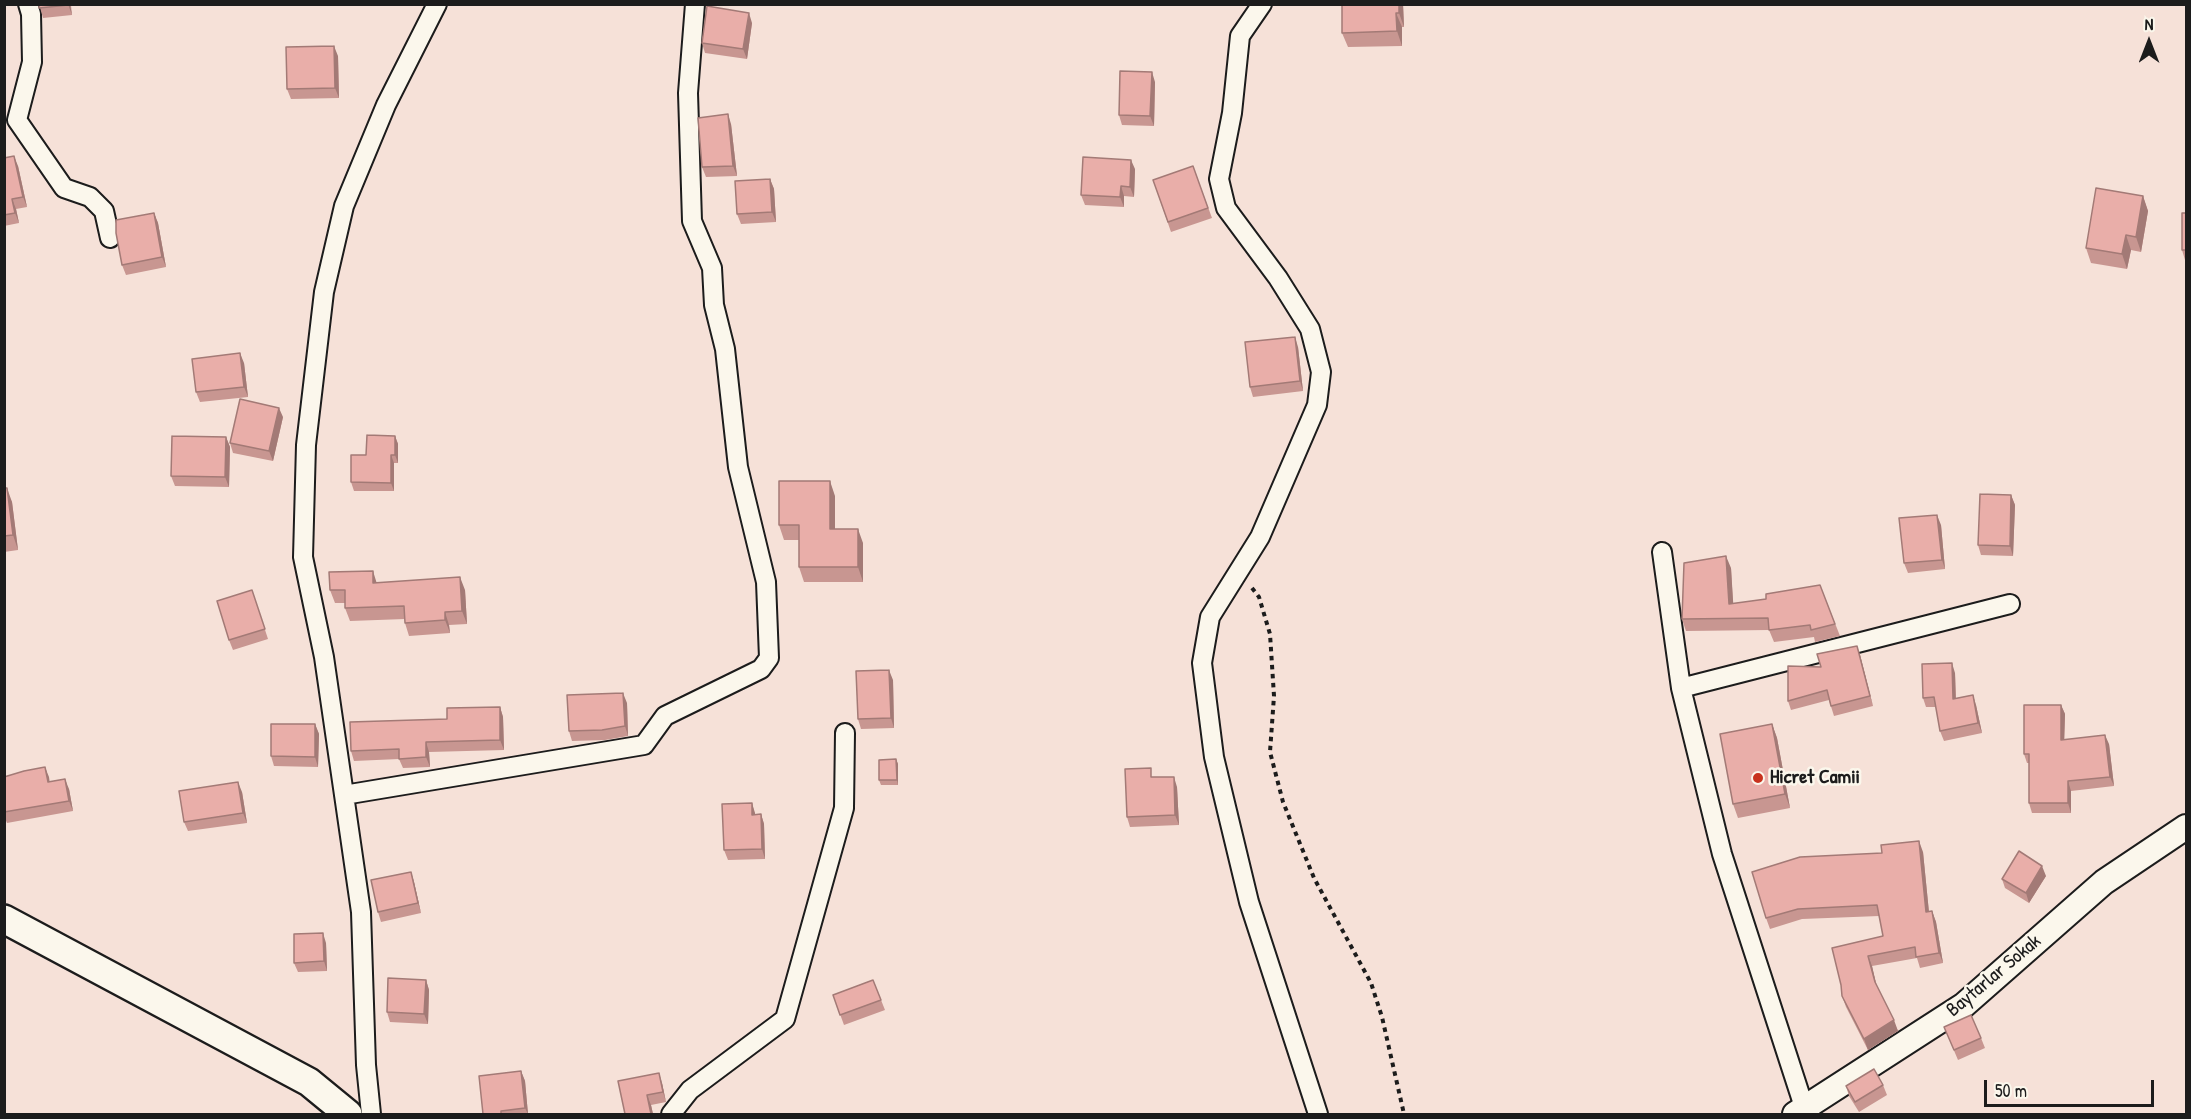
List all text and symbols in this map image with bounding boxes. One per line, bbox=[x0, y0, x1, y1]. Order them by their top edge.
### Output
north arrow bbox=[2119, 12, 2179, 72]
text: N bbox=[2145, 13, 2153, 35]
place label: Hicret Camii bbox=[1770, 766, 1860, 790]
marker: Hicret Camii bbox=[1751, 771, 1765, 785]
street label: Baytarlar Sokak bbox=[1942, 930, 2046, 1022]
scale bar bbox=[1987, 1068, 2156, 1106]
text: 50 m bbox=[1995, 1078, 2027, 1103]

